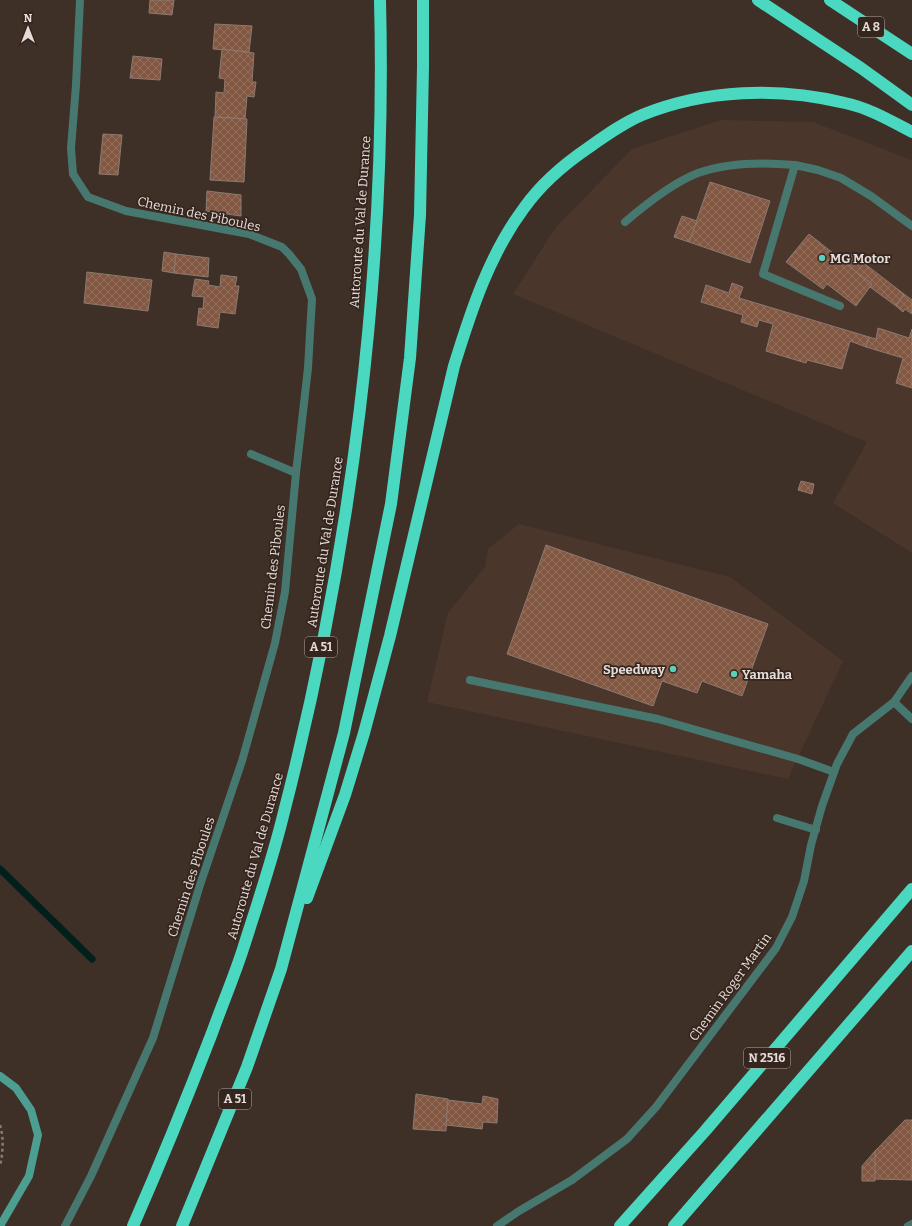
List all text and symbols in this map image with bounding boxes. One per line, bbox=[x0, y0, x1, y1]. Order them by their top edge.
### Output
north arrow bbox=[8, 8, 48, 48]
text: N bbox=[24, 12, 33, 25]
road number: A 8 bbox=[858, 17, 884, 37]
street label: Autoroute du Val de Durance bbox=[346, 135, 374, 309]
street label: Chemin des Piboules bbox=[136, 194, 262, 234]
place label: MG Motor bbox=[830, 251, 890, 266]
marker: MG Motor bbox=[817, 253, 827, 263]
street label: Autoroute du Val de Durance bbox=[304, 456, 346, 628]
street label: Chemin des Piboules bbox=[258, 504, 288, 630]
road number: A 51 bbox=[305, 637, 337, 657]
place label: Speedway bbox=[603, 662, 666, 677]
marker: Speedway bbox=[668, 664, 678, 674]
place label: Yamaha bbox=[742, 667, 793, 682]
marker: Yamaha bbox=[729, 669, 739, 679]
street label: Autoroute du Val de Durance bbox=[224, 771, 286, 941]
street label: Chemin des Piboules bbox=[164, 815, 218, 939]
street label: Chemin Roger Martin bbox=[686, 930, 775, 1044]
road number: N 2516 bbox=[744, 1048, 790, 1068]
road number: A 51 bbox=[219, 1089, 251, 1109]

